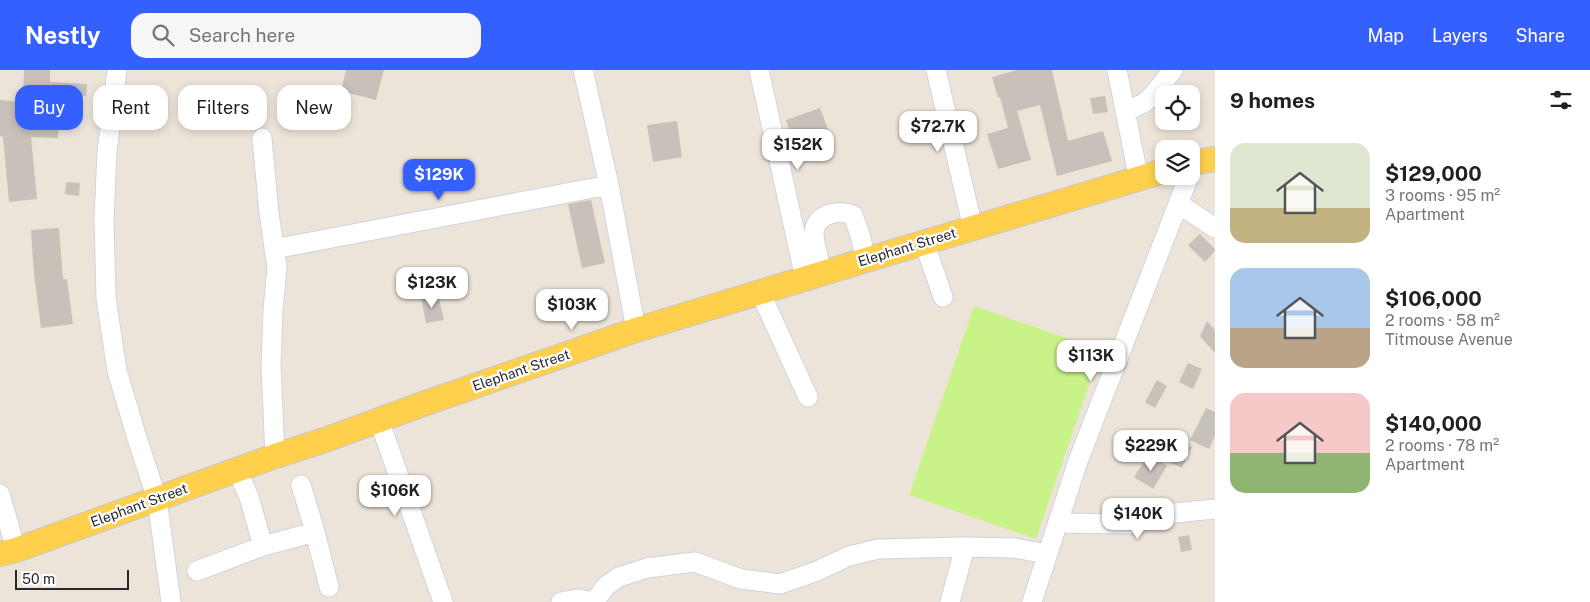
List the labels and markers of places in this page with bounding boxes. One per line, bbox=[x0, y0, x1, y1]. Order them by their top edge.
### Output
pin: $72.7K bbox=[897, 111, 979, 153]
pin: $152K bbox=[763, 128, 833, 171]
pin: $129K bbox=[404, 158, 474, 201]
pin: $123K bbox=[397, 266, 467, 309]
pin: $103K bbox=[537, 288, 607, 331]
pin: $113K bbox=[1056, 340, 1126, 382]
pin: $229K bbox=[1116, 430, 1186, 472]
pin: $106K bbox=[360, 474, 430, 517]
pin: $140K bbox=[1103, 498, 1173, 540]

